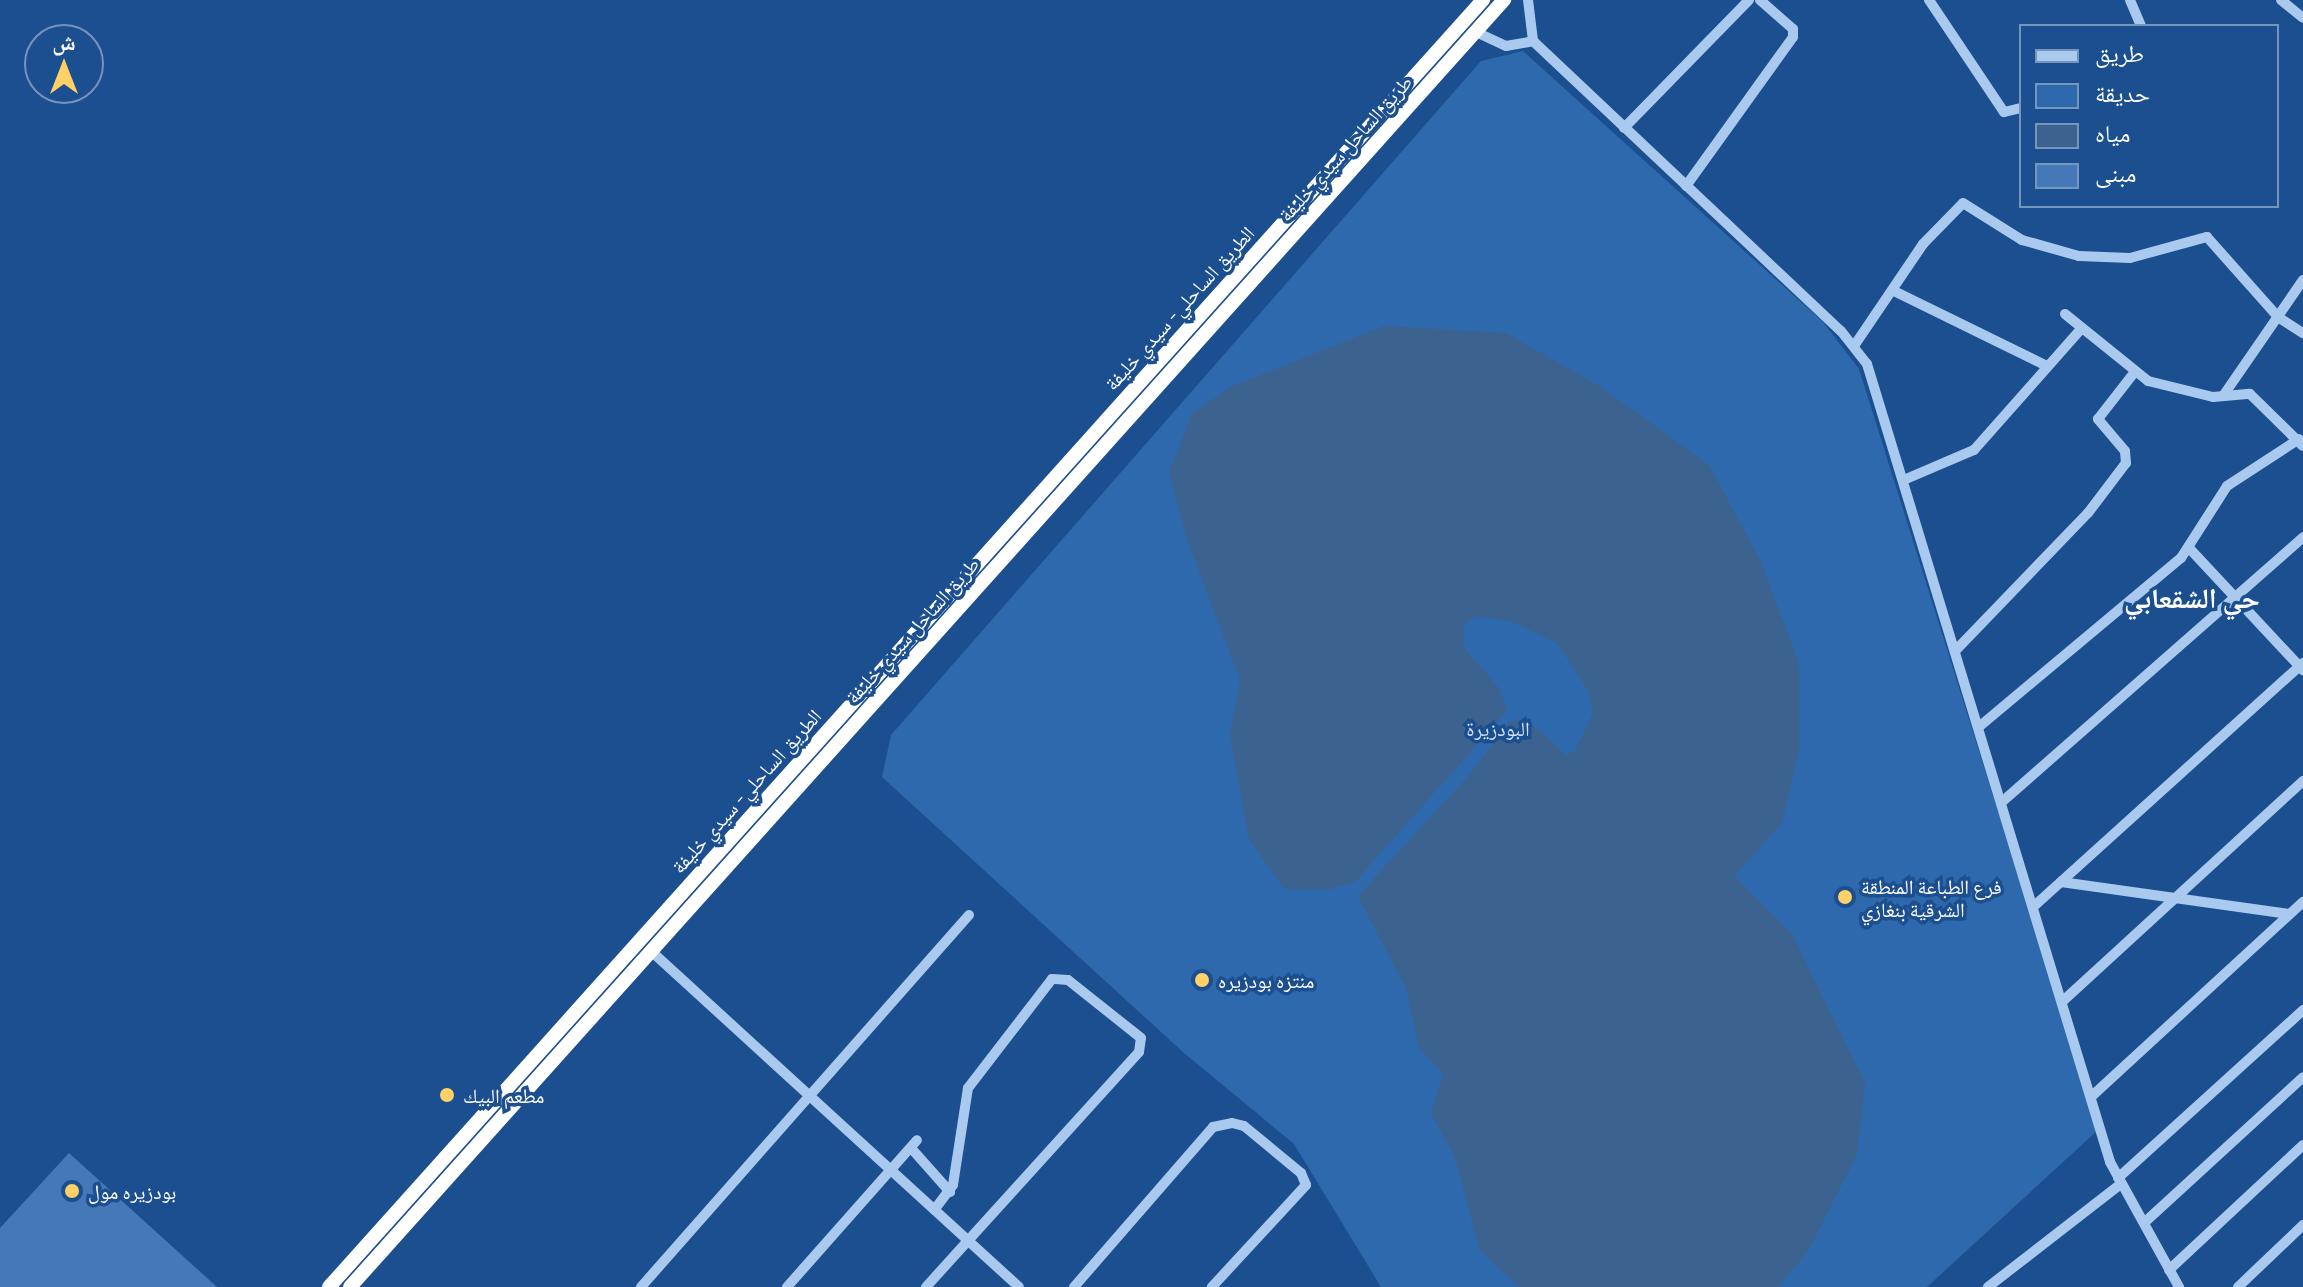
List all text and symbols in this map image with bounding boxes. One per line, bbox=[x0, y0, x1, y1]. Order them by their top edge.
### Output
north arrow bbox=[24, 24, 104, 104]
legend bbox=[2019, 24, 2279, 208]
text: ش bbox=[52, 27, 76, 57]
text: طريق bbox=[2095, 36, 2144, 69]
street label: طريق الساحل سيدي خليفة bbox=[1273, 70, 1417, 226]
text: حديقة bbox=[2095, 76, 2150, 109]
text: مياه bbox=[2095, 116, 2130, 149]
text: مبنى bbox=[2095, 156, 2136, 189]
street label: الطريق الساحلي- سيدي خليفة bbox=[1099, 221, 1259, 395]
street label: طريق الساحل سيدي خليفة bbox=[840, 552, 984, 708]
district label: حي الشقعابي bbox=[2124, 580, 2260, 614]
street label: الطريق الساحلي- سيدي خليفة bbox=[666, 704, 826, 878]
park label: البودزيرة bbox=[1466, 716, 1530, 740]
place label: فرع الطباعة المنطقة الشرقية بنغازي bbox=[1861, 874, 2002, 921]
marker: فرع الطباعة المنطقة الشرقية بنغازي bbox=[1836, 888, 1854, 906]
place label: منتزه بودزيره bbox=[1218, 968, 1314, 992]
marker: منتزه بودزيره bbox=[1193, 971, 1211, 989]
place label: مطعم البيك bbox=[463, 1083, 544, 1107]
marker: مطعم البيك bbox=[438, 1086, 456, 1104]
place label: بودزيره مول bbox=[88, 1179, 176, 1203]
marker: بودزيره مول bbox=[63, 1182, 81, 1200]

